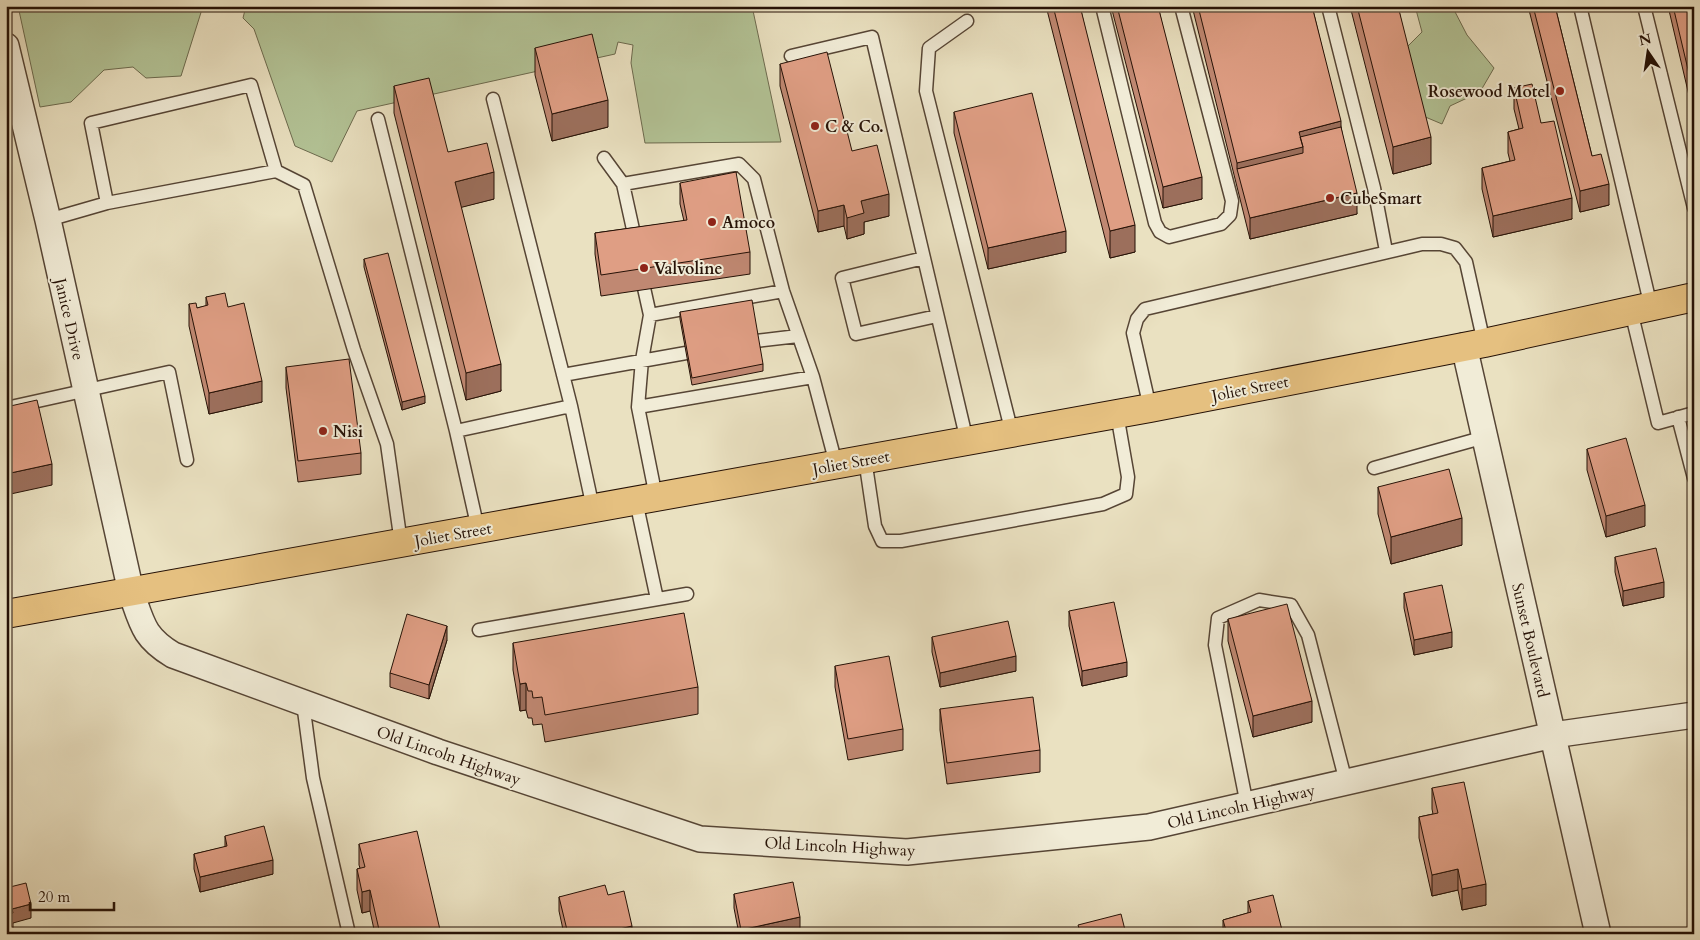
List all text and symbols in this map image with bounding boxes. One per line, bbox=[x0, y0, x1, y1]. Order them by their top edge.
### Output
north arrow bbox=[1622, 28, 1672, 78]
text: N bbox=[1637, 29, 1653, 50]
place label: Rosewood Motel bbox=[1428, 81, 1550, 103]
marker: Rosewood Motel bbox=[1554, 85, 1566, 97]
place label: C & Co. bbox=[825, 116, 884, 138]
marker: C & Co. bbox=[809, 120, 821, 132]
place label: CubeSmart bbox=[1340, 188, 1422, 210]
marker: CubeSmart bbox=[1324, 192, 1336, 204]
place label: Amoco bbox=[722, 212, 775, 234]
marker: Amoco bbox=[706, 216, 718, 228]
place label: Valvoline bbox=[654, 258, 722, 280]
marker: Valvoline bbox=[638, 262, 650, 274]
street label: Janice Drive bbox=[48, 274, 89, 362]
street label: Joliet Street bbox=[1208, 371, 1290, 408]
place label: Nisi bbox=[333, 421, 363, 443]
marker: Nisi bbox=[317, 425, 329, 437]
street label: Joliet Street bbox=[809, 445, 891, 481]
street label: Joliet Street bbox=[411, 517, 493, 553]
street label: Sunset Boulevard bbox=[1506, 581, 1554, 700]
street label: Old Lincoln Highway bbox=[374, 721, 524, 791]
street label: Old Lincoln Highway bbox=[1165, 779, 1318, 835]
street label: Old Lincoln Highway bbox=[764, 832, 917, 862]
scale bar bbox=[30, 880, 114, 912]
text: 20 m bbox=[38, 887, 70, 907]

